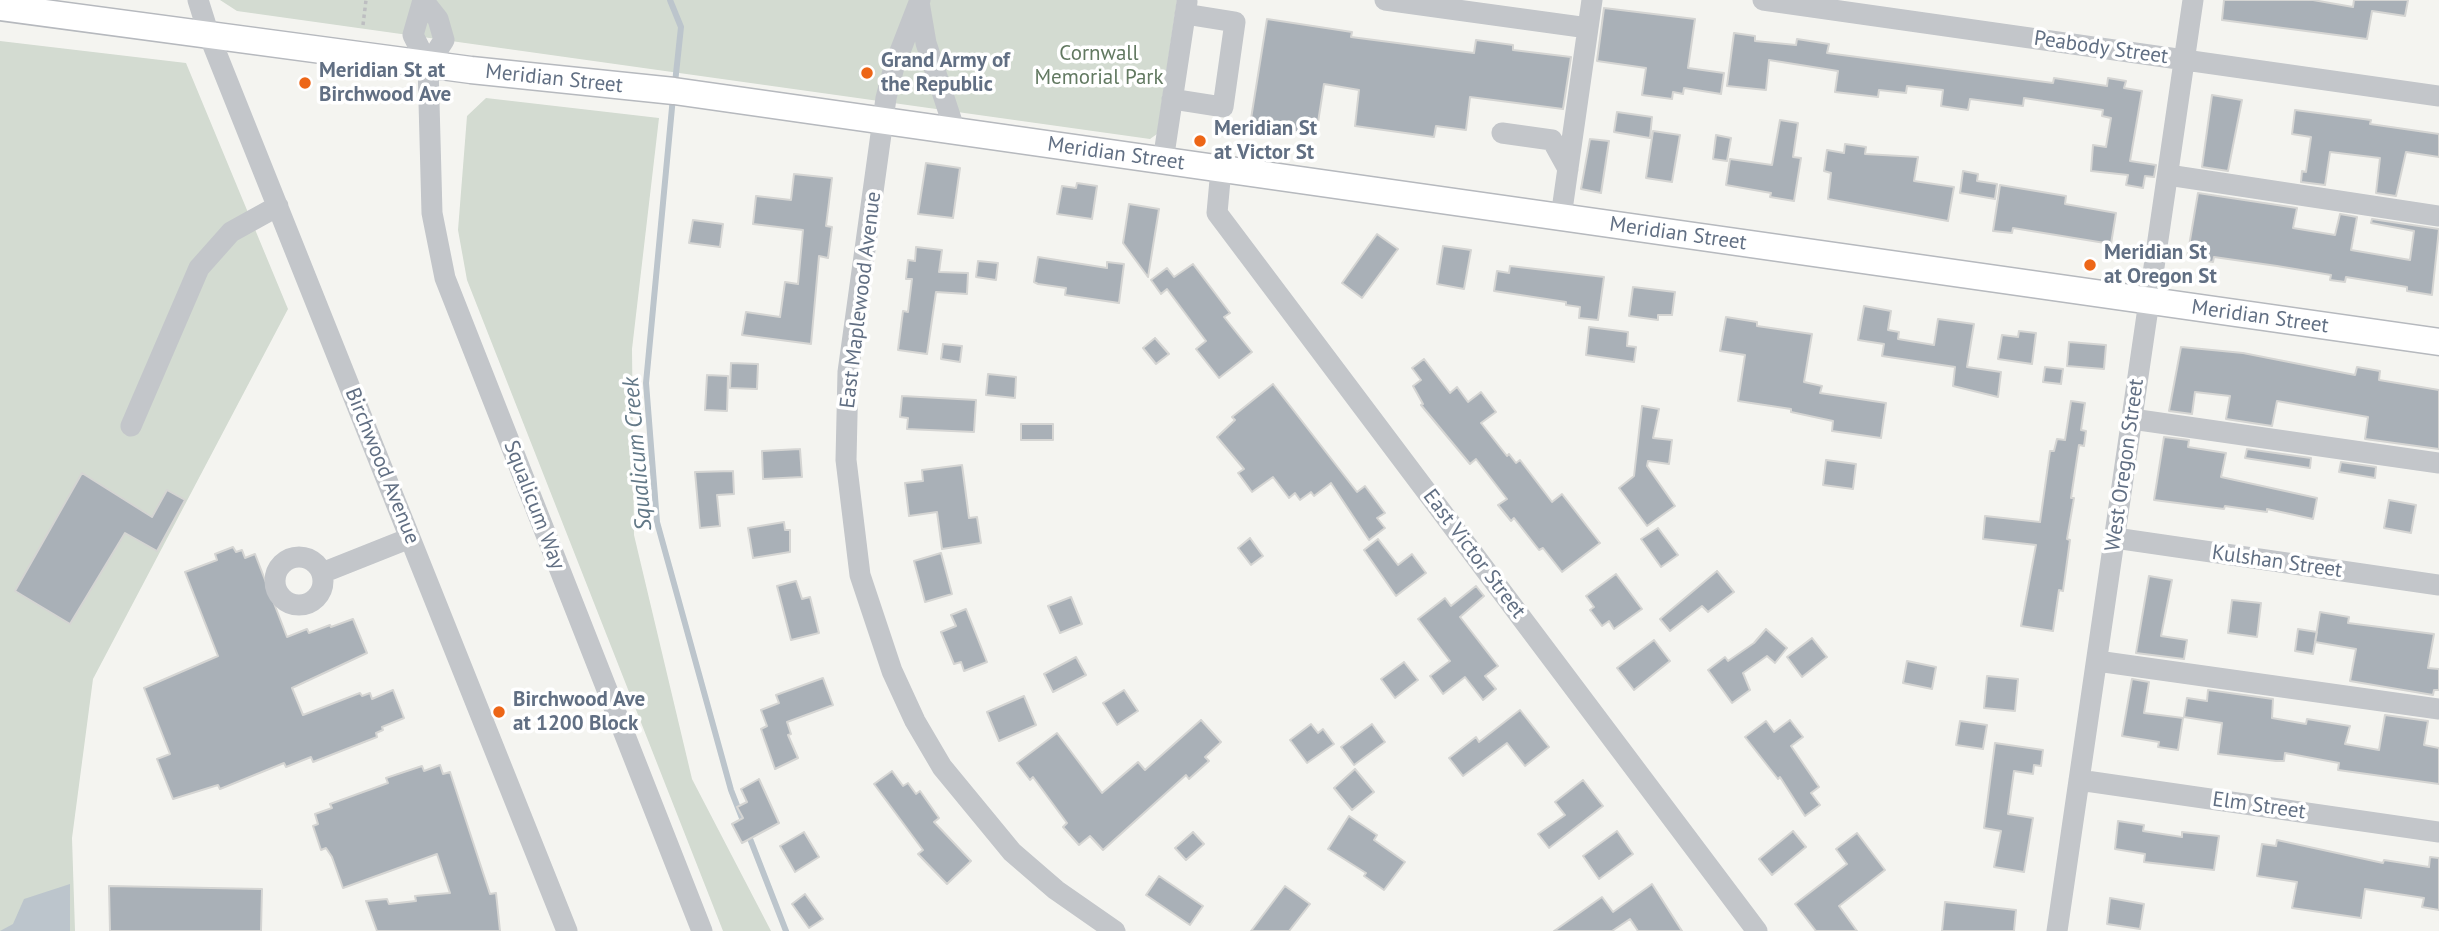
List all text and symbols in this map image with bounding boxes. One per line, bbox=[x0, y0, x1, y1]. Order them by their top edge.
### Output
street label: Peabody Street bbox=[2032, 26, 2170, 70]
park label: Cornwall Memorial Park bbox=[1034, 41, 1164, 91]
place label: Grand Army of the Republic bbox=[881, 48, 1010, 98]
place label: Meridian St at Birchwood Ave bbox=[319, 58, 451, 108]
street label: Meridian Street bbox=[484, 59, 624, 99]
marker: Grand Army of the Republic bbox=[859, 65, 875, 81]
marker: Meridian St at Birchwood Ave bbox=[297, 75, 313, 91]
place label: Meridian St at Victor St bbox=[1214, 116, 1317, 166]
street label: Meridian Street bbox=[1046, 132, 1186, 176]
marker: Meridian St at Victor St bbox=[1192, 133, 1208, 149]
street label: East Maplewood Avenue bbox=[835, 190, 887, 410]
street label: Meridian Street bbox=[1608, 212, 1748, 256]
place label: Meridian St at Oregon St bbox=[2104, 240, 2217, 290]
marker: Meridian St at Oregon St bbox=[2082, 257, 2098, 273]
street label: Meridian Street bbox=[2190, 295, 2330, 339]
water label: Squalicum Creek bbox=[618, 376, 658, 532]
street label: West Oregon Street bbox=[2100, 377, 2150, 553]
street label: Birchwood Avenue bbox=[339, 384, 425, 548]
street label: Squalicum Way bbox=[498, 437, 570, 573]
street label: East Victor Street bbox=[1417, 485, 1531, 623]
street label: Kulshan Street bbox=[2210, 540, 2344, 584]
place label: Birchwood Ave at 1200 Block bbox=[513, 687, 645, 737]
marker: Birchwood Ave at 1200 Block bbox=[491, 704, 507, 720]
street label: Elm Street bbox=[2211, 787, 2307, 825]

